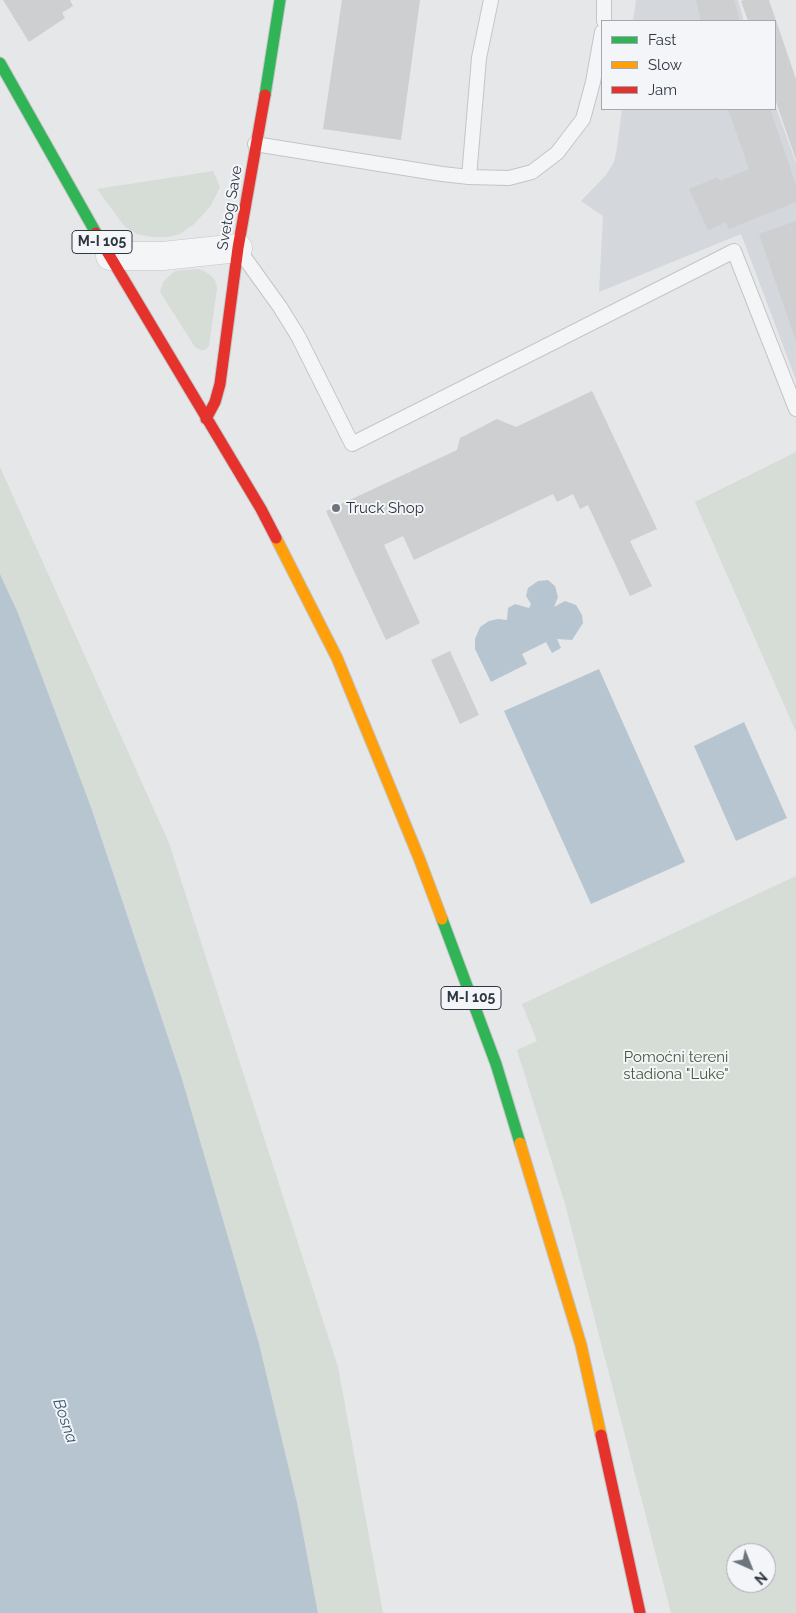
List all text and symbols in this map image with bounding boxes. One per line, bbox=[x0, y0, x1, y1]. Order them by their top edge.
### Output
legend bbox=[601, 20, 776, 110]
text: Fast bbox=[648, 31, 676, 49]
text: Slow bbox=[648, 56, 682, 74]
text: Jam bbox=[648, 81, 677, 99]
street label: Svetog Save bbox=[214, 164, 246, 252]
road number: M-I 105 bbox=[72, 230, 132, 253]
place label: Truck Shop bbox=[346, 499, 424, 517]
marker: Truck Shop bbox=[330, 502, 342, 514]
road number: M-I 105 bbox=[441, 986, 501, 1010]
park label: Pomoćni tereni stadiona "Luke" bbox=[623, 1048, 729, 1083]
water label: Bosna bbox=[49, 1396, 81, 1446]
north arrow bbox=[726, 1543, 776, 1593]
text: N bbox=[751, 1569, 770, 1588]

